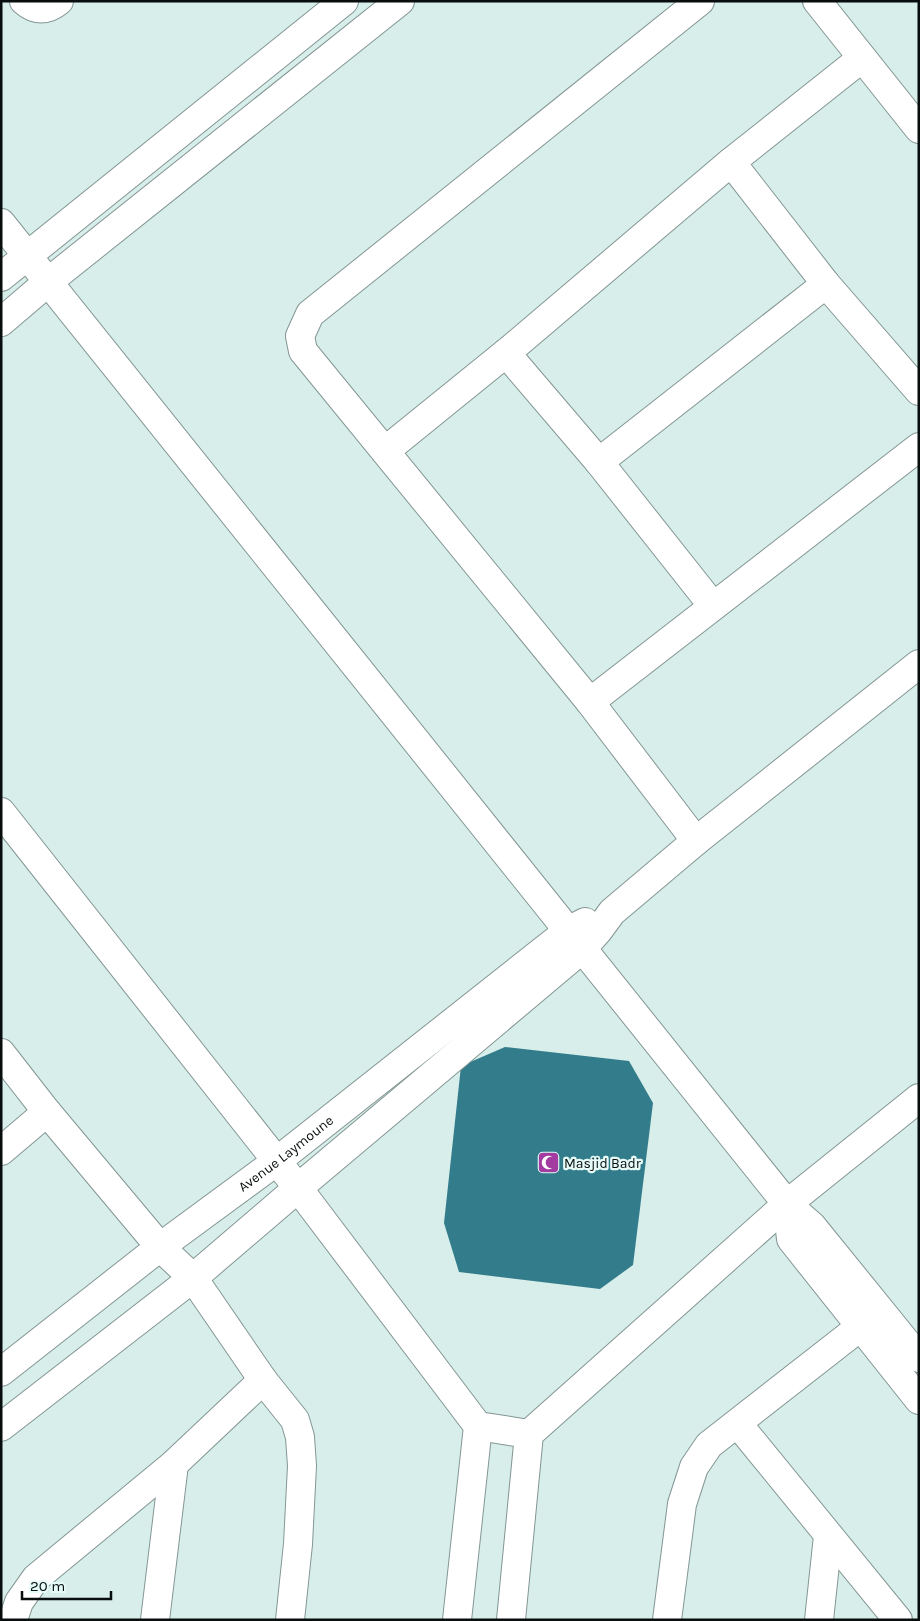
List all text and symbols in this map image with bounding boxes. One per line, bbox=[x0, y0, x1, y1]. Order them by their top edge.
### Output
street label: Avenue Laymoune bbox=[235, 1112, 337, 1196]
mosque icon: Masjid Badr bbox=[536, 1151, 560, 1175]
place label: Masjid Badr bbox=[564, 1155, 642, 1172]
scale bar bbox=[22, 1568, 111, 1600]
text: 20 m bbox=[30, 1577, 65, 1595]

